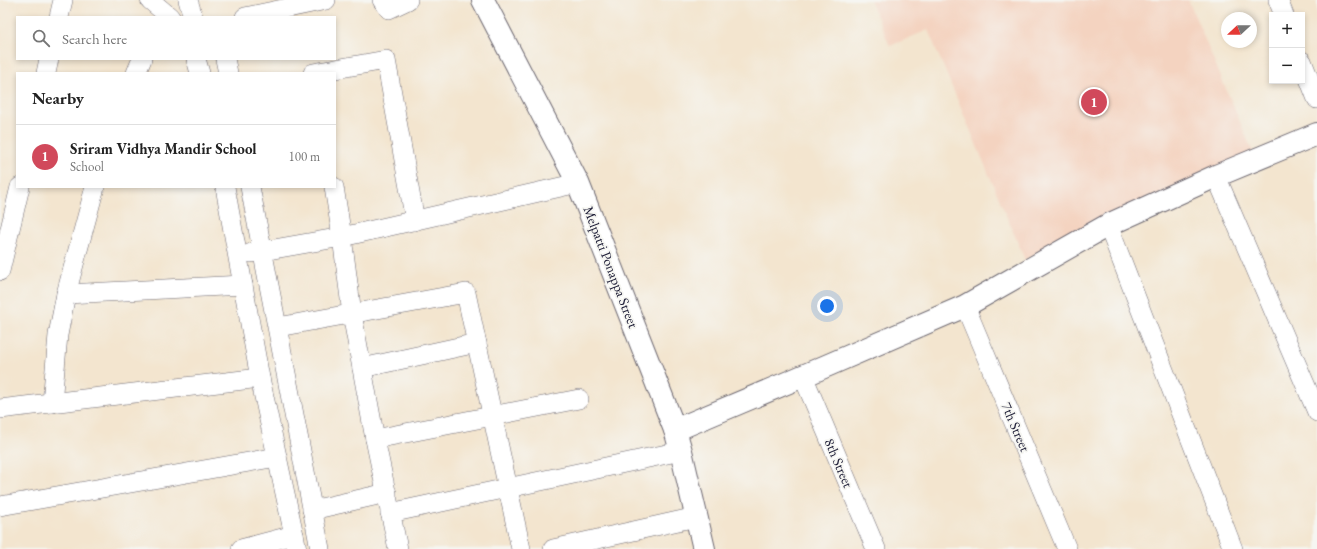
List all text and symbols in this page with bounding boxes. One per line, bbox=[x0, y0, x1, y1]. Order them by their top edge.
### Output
north arrow bbox=[1221, 12, 1257, 48]
map controls bbox=[1269, 12, 1305, 84]
button: + bbox=[1269, 12, 1305, 48]
search box bbox=[16, 16, 336, 60]
icon: search bbox=[30, 27, 52, 49]
text: Search here bbox=[62, 29, 127, 48]
button: − bbox=[1269, 48, 1305, 84]
text: Nearby bbox=[32, 87, 84, 109]
pin: 1 bbox=[1081, 87, 1107, 117]
text: Sriram Vidhya Mandir School bbox=[70, 139, 257, 158]
text: 1 bbox=[42, 148, 48, 165]
text: 100 m bbox=[289, 148, 320, 165]
text: School bbox=[70, 158, 104, 175]
street label: Melpatti Ponappa Street bbox=[579, 204, 643, 331]
your location bbox=[817, 296, 837, 316]
street label: 7th Street bbox=[998, 400, 1035, 455]
street label: 8th Street bbox=[821, 436, 858, 491]

